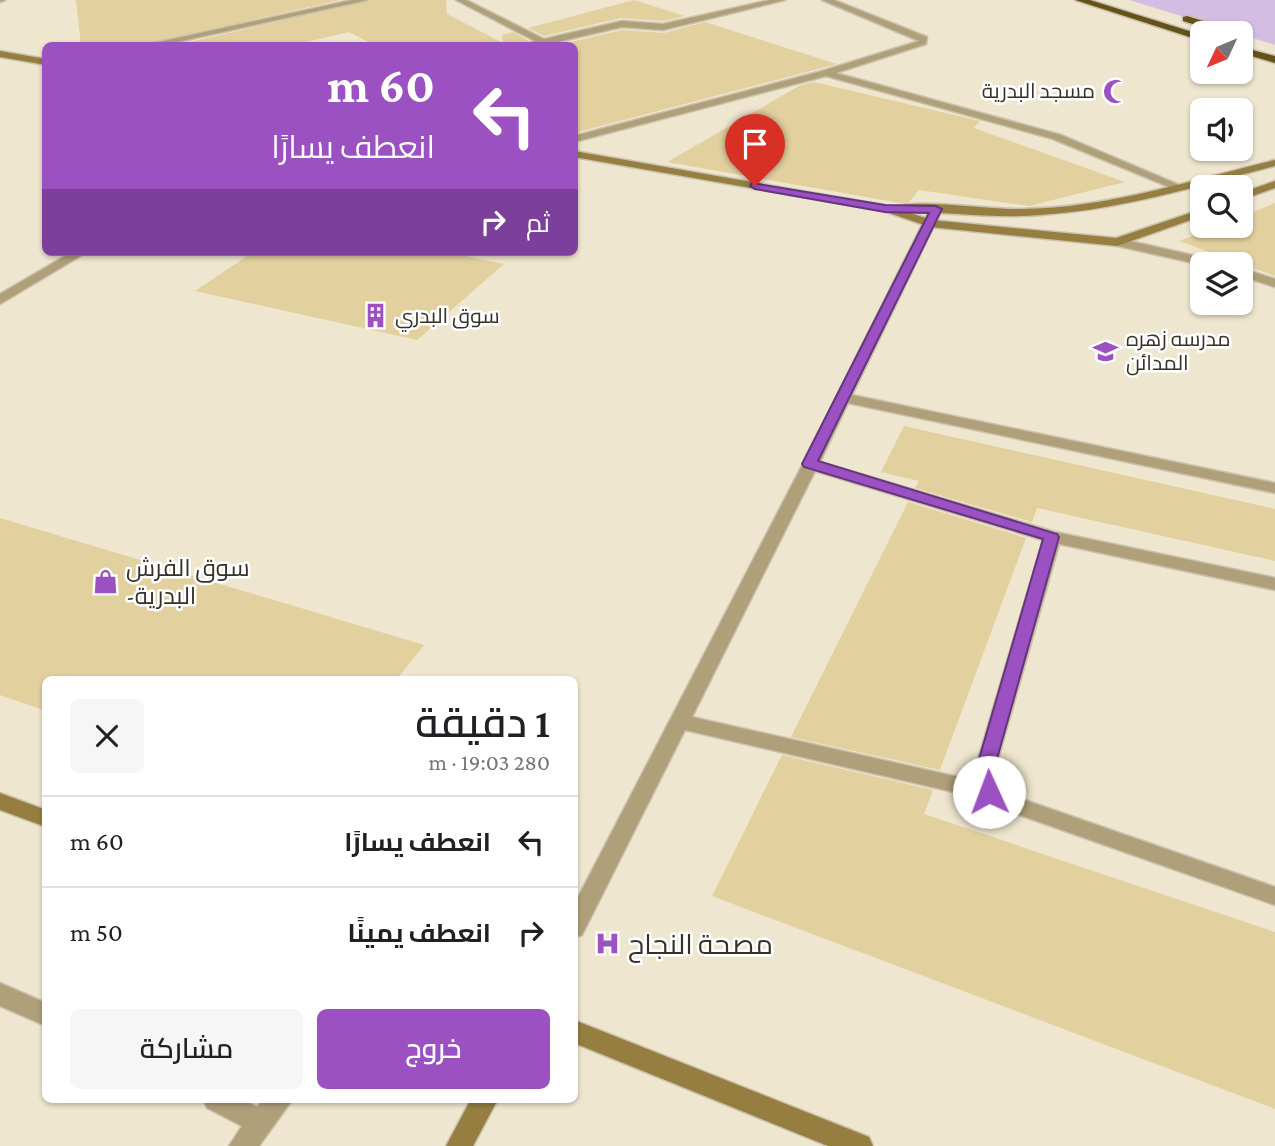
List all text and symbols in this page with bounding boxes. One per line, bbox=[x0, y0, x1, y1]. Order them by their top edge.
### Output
north arrow bbox=[1190, 21, 1253, 84]
map controls bbox=[1190, 21, 1253, 315]
text: 60 m bbox=[328, 58, 435, 113]
icon: left bbox=[459, 70, 550, 161]
mosque icon: مسجد البدرية bbox=[1101, 77, 1129, 105]
place label: مسجد البدرية bbox=[982, 79, 1095, 103]
button: sound bbox=[1190, 98, 1253, 161]
pin bbox=[725, 114, 785, 186]
icon: arrive bbox=[736, 125, 774, 163]
text: انعطف يسارًا bbox=[271, 129, 435, 165]
button: search bbox=[1190, 175, 1253, 238]
icon: right bbox=[474, 203, 512, 241]
text: ثم bbox=[526, 209, 550, 238]
button: layers bbox=[1190, 252, 1253, 315]
building icon: سوق البدري bbox=[361, 302, 389, 330]
place label: سوق البدري bbox=[395, 304, 500, 332]
place label: مدرسه زهره المدائن bbox=[1126, 327, 1231, 376]
school or university icon: مدرسه زهره المدائن bbox=[1092, 337, 1120, 365]
place label: سوق الفرش -البدرية bbox=[126, 554, 250, 609]
shop icon: سوق الفرش -البدرية bbox=[92, 568, 120, 596]
button: close bbox=[70, 699, 144, 773]
text: 1 دقيقة bbox=[415, 699, 550, 746]
text: 280 m · 19:03 bbox=[428, 749, 550, 775]
position arrow bbox=[952, 755, 1026, 829]
icon: left bbox=[512, 823, 550, 861]
text: 60 m bbox=[70, 827, 124, 856]
text: انعطف يسارًا bbox=[344, 828, 491, 857]
icon: right bbox=[512, 914, 550, 952]
text: 50 m bbox=[70, 918, 123, 947]
text: انعطف يمينًا bbox=[347, 919, 491, 948]
place label: مصحة النجاح bbox=[628, 929, 773, 963]
hospital icon: مصحة النجاح bbox=[594, 930, 622, 958]
button: مشاركة bbox=[70, 1009, 303, 1089]
button: خروج bbox=[317, 1009, 550, 1089]

